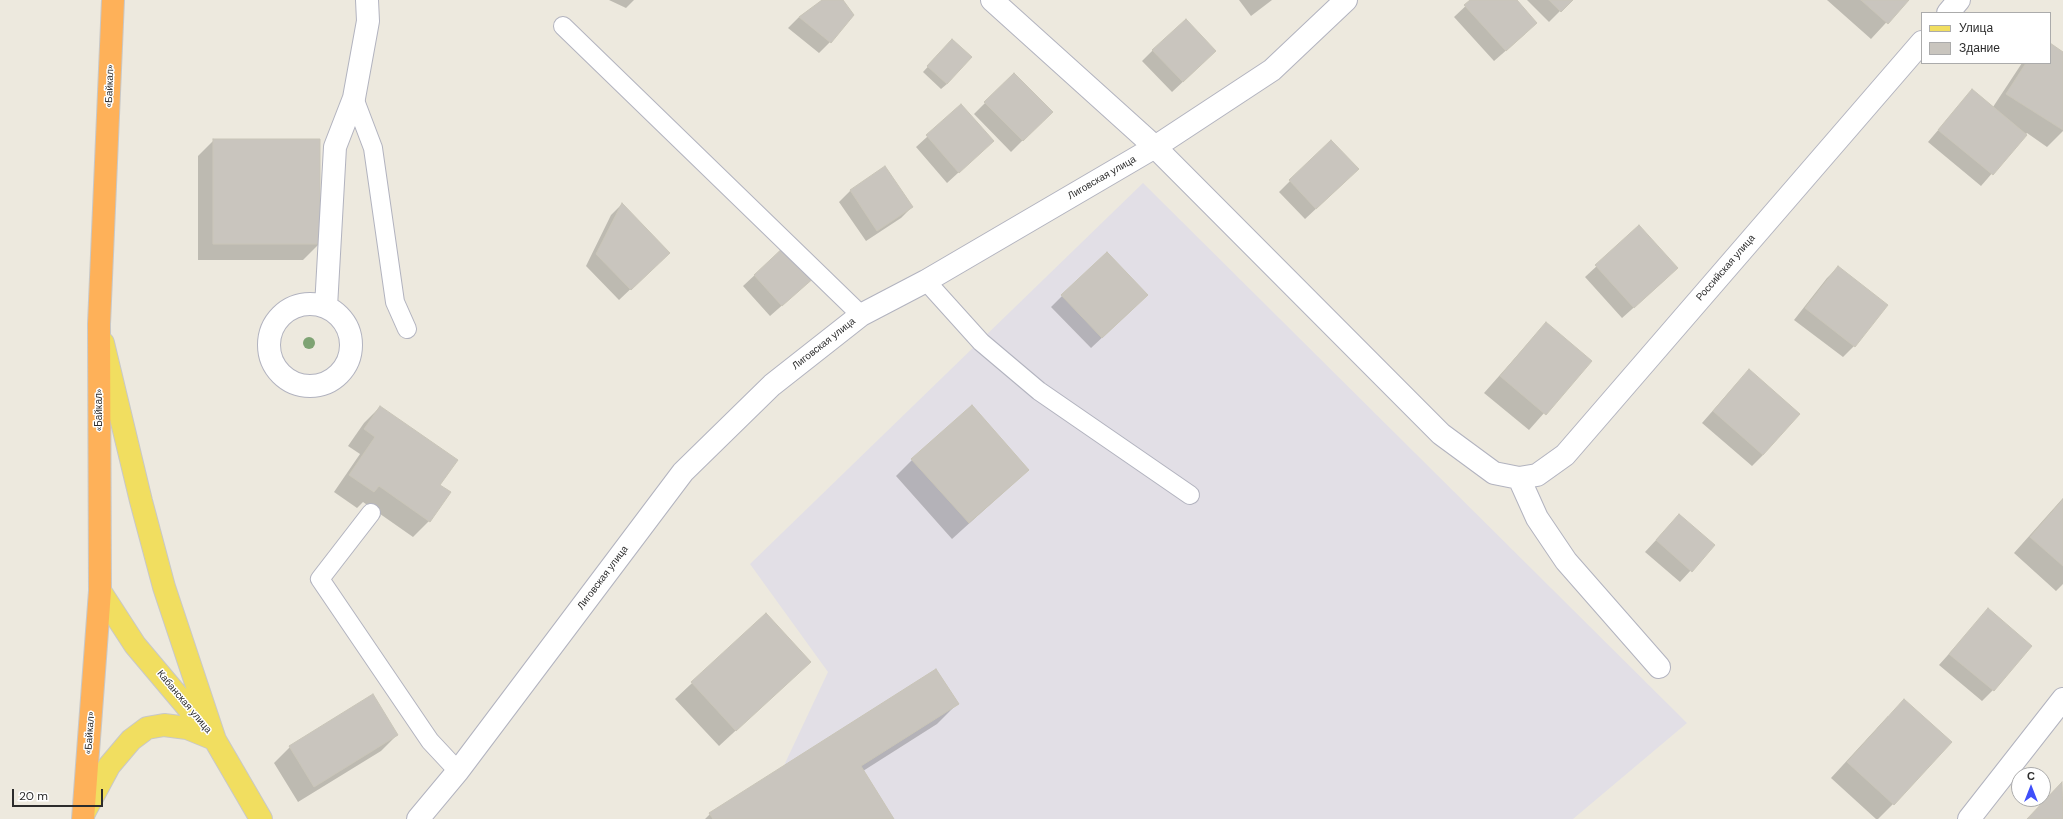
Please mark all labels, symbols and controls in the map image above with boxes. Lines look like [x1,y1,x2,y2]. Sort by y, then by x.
legend [1921,12,2051,64]
text: Улица [1959,20,1993,36]
text: Здание [1959,40,2000,56]
street label: «Байкал» [103,64,117,108]
street label: Лиговская улица [1066,154,1138,202]
street label: Российская улица [1694,232,1758,304]
street label: Лиговская улица [790,316,858,372]
street label: «Байкал» [93,389,105,431]
street label: Лиговская улица [575,544,631,612]
street label: Кабанская улица [154,668,214,736]
street label: «Байкал» [83,711,97,755]
north arrow [2011,767,2051,807]
text: С [2027,769,2035,783]
scale bar [14,781,105,807]
text: 20 m [19,788,48,804]

